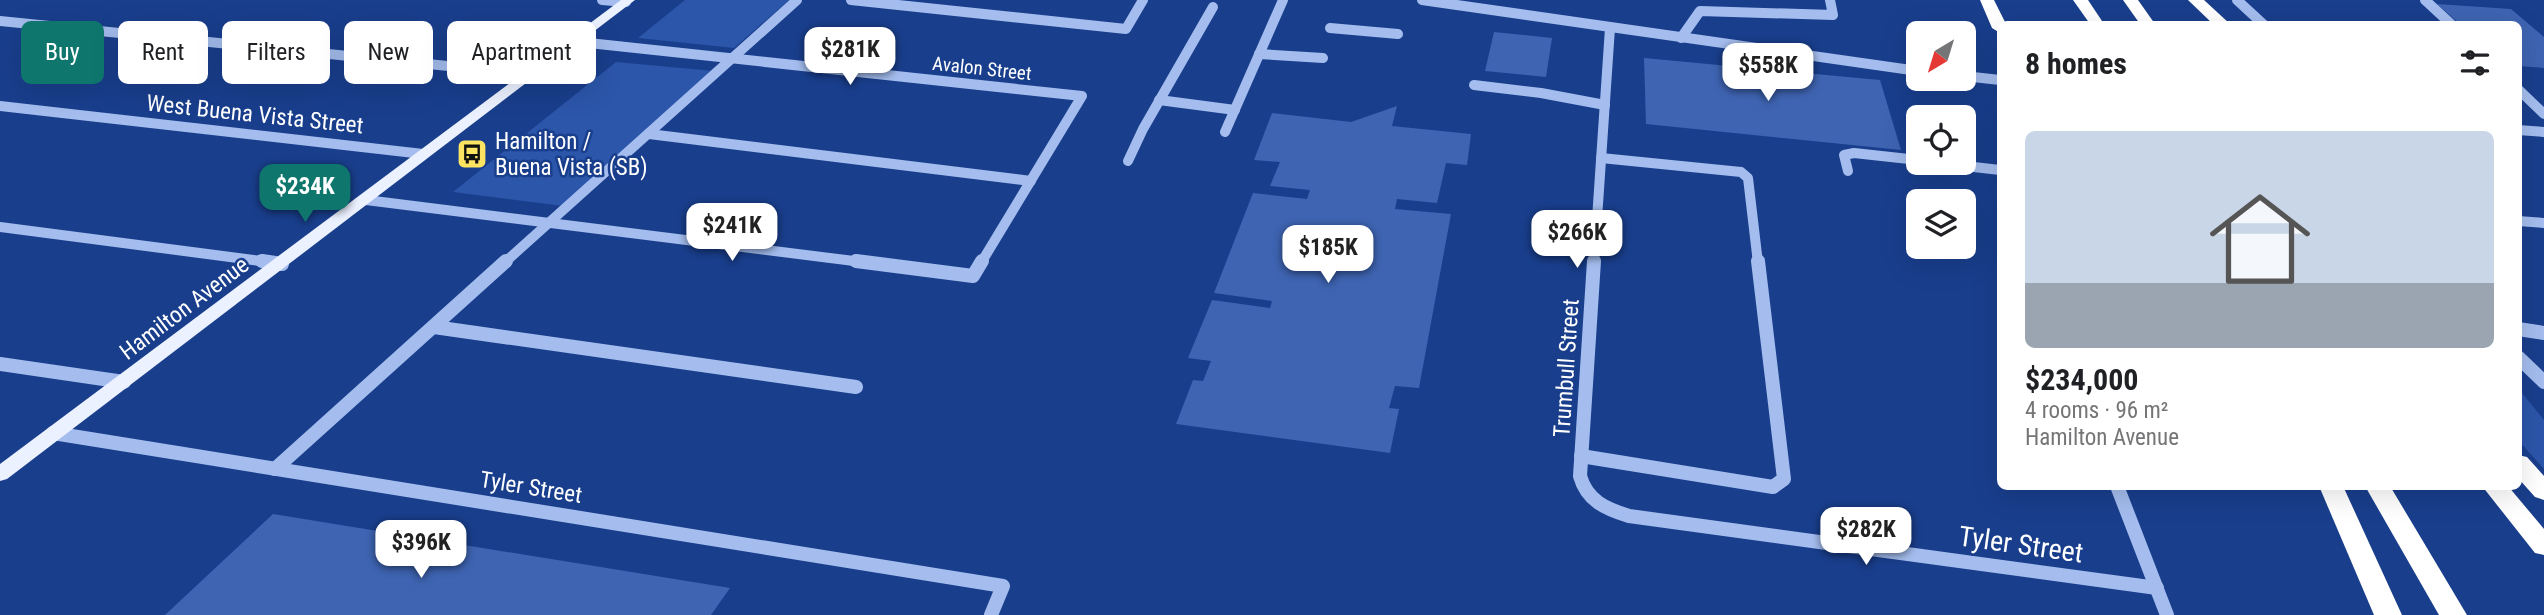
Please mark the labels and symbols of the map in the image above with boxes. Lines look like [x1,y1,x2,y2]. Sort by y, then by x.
north arrow [1906,21,1976,91]
pin: $281K [801,28,899,87]
pin: $558K [1719,43,1817,103]
street label: Avalon Street [931,52,1033,85]
street label: West Buena Vista Street [145,90,365,139]
place label: Hamilton / Buena Vista (SB) [495,128,648,181]
bus stop icon: Hamilton / Buena Vista (SB) [455,137,489,171]
pin: $234K [256,164,354,224]
pin: $241K [683,204,781,263]
pin: $266K [1528,210,1626,270]
pin: $185K [1279,226,1377,285]
street label: Hamilton Avenue [115,251,254,365]
street label: Trumbull Street [1548,298,1585,438]
street label: Tyler Street [478,466,584,509]
pin: $282K [1817,508,1915,567]
street label: Tyler Street [1957,519,2085,570]
pin: $396K [372,520,470,580]

